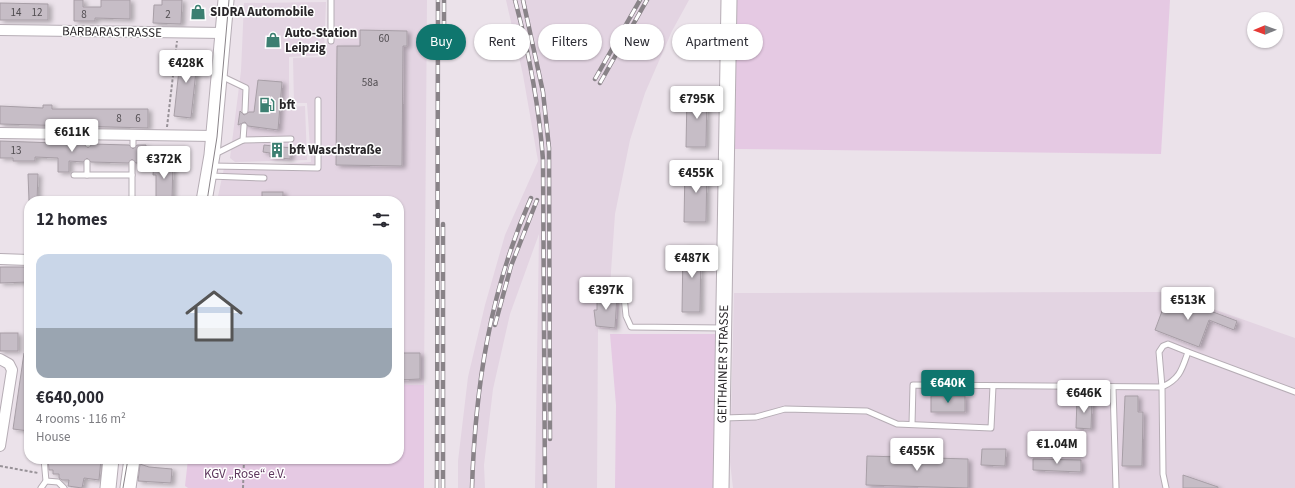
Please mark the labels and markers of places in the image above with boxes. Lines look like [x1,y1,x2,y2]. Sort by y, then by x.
shop icon: SIDRA Automobile [189,3,207,21]
place label: SIDRA Automobile [210,3,314,21]
place label: Auto-Station Leipzig [284,24,357,57]
shop icon: Auto-Station Leipzig [264,31,282,49]
pin: €428K [158,50,214,84]
pin: €795K [669,86,725,120]
fuel station icon: bft [258,96,276,114]
place label: bft [279,96,295,114]
pin: €611K [44,119,100,153]
building icon: bft Waschstraße [268,141,286,159]
place label: bft Waschstraße [289,141,382,159]
pin: €372K [136,146,192,180]
pin: €455K [668,160,724,194]
pin: €487K [664,245,720,279]
pin: €397K [578,277,634,311]
pin: €513K [1160,287,1216,321]
pin: €640K [920,370,976,404]
pin: €646K [1056,380,1112,414]
pin: €1.04M [1024,431,1090,465]
pin: €455K [889,438,945,472]

